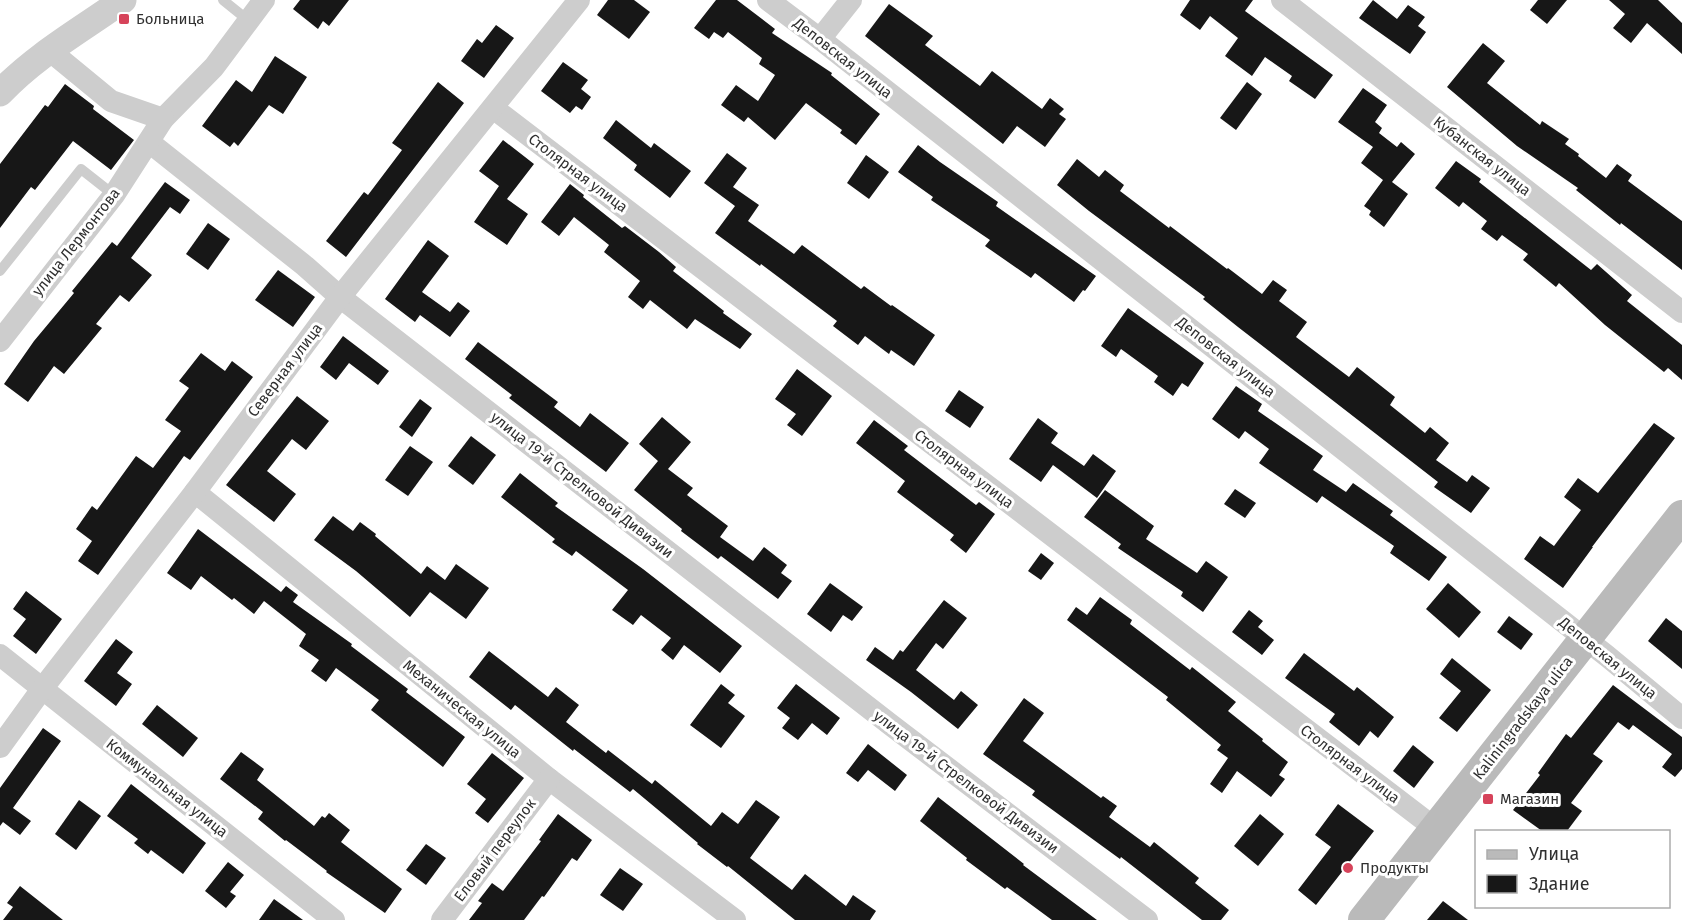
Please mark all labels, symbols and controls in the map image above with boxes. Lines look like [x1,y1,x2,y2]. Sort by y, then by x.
place label: Больница [136,10,205,28]
marker: Больница [117,12,131,26]
street label: Деповская улица [789,13,896,102]
street label: Кубанская улица [1430,112,1534,200]
street label: Столярная улица [525,130,631,216]
street label: улица Лермонтова [28,184,124,300]
street label: Деповская улица [1172,312,1279,401]
street label: Северная улица [244,320,326,420]
street label: улица 19-й Стрелковой Дивизии [487,408,677,562]
street label: Столярная улица [911,426,1017,512]
street label: Деповская улица [1555,613,1660,703]
street label: Kaliningradskaya ulica [1469,653,1577,783]
street label: Механическая улица [400,656,524,762]
street label: улица 19-й Стрелковой Дивизии [870,707,1062,857]
street label: Столярная улица [1297,721,1403,807]
street label: Коммунальная улица [103,735,231,841]
place label: Магазин [1500,790,1559,808]
marker: Магазин [1481,792,1495,806]
street label: Еловый переулок [450,795,540,905]
legend [1475,830,1670,908]
text: Улица [1529,843,1579,865]
place label: Продукты [1360,859,1429,877]
marker: Продукты [1341,861,1355,875]
text: Здание [1529,873,1590,895]

